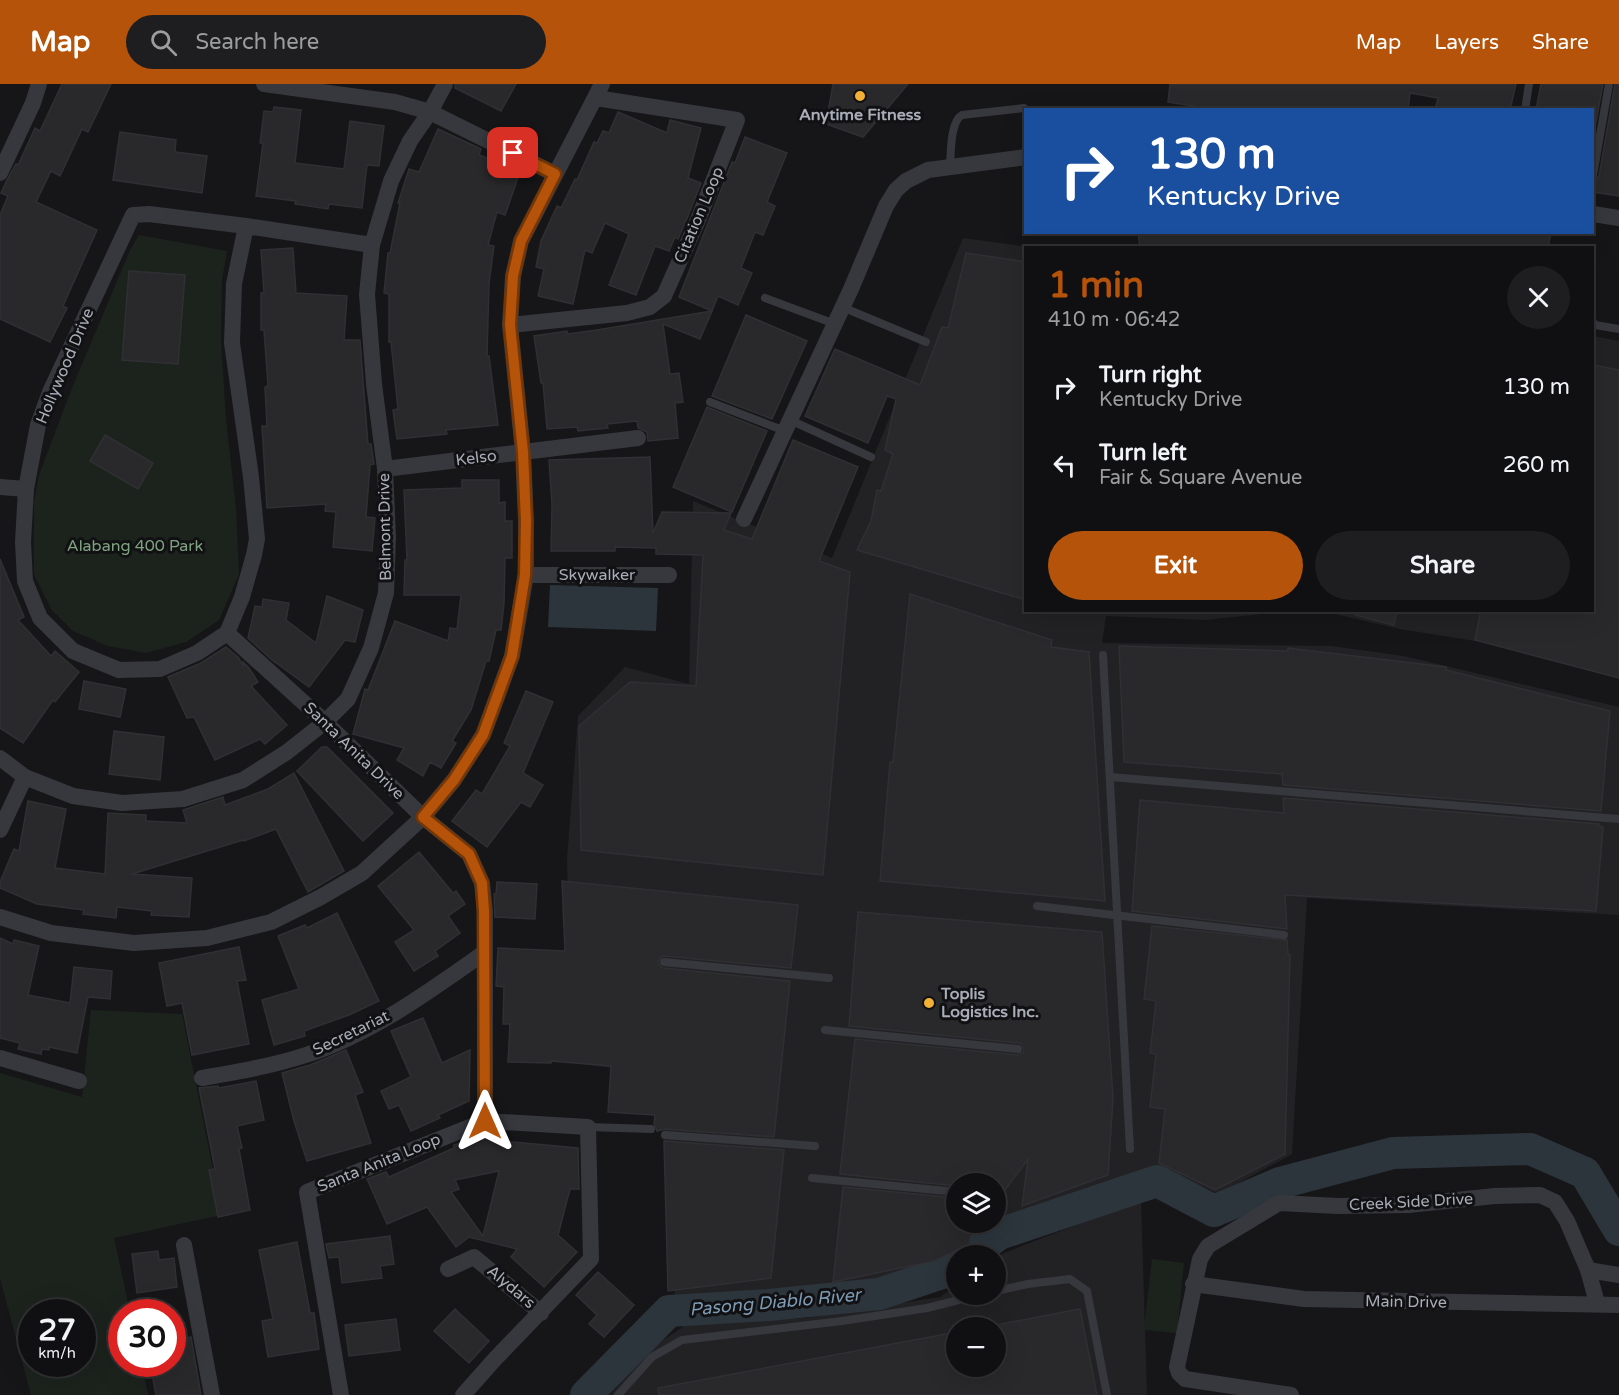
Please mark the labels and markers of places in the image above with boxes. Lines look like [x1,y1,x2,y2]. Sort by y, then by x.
marker: Anytime Fitness [853,89,867,103]
place label: Anytime Fitness [799,105,921,125]
pin [487,127,538,178]
place label: Toplis Logistics Inc. [940,984,1039,1022]
marker: Toplis Logistics Inc. [922,996,936,1010]

